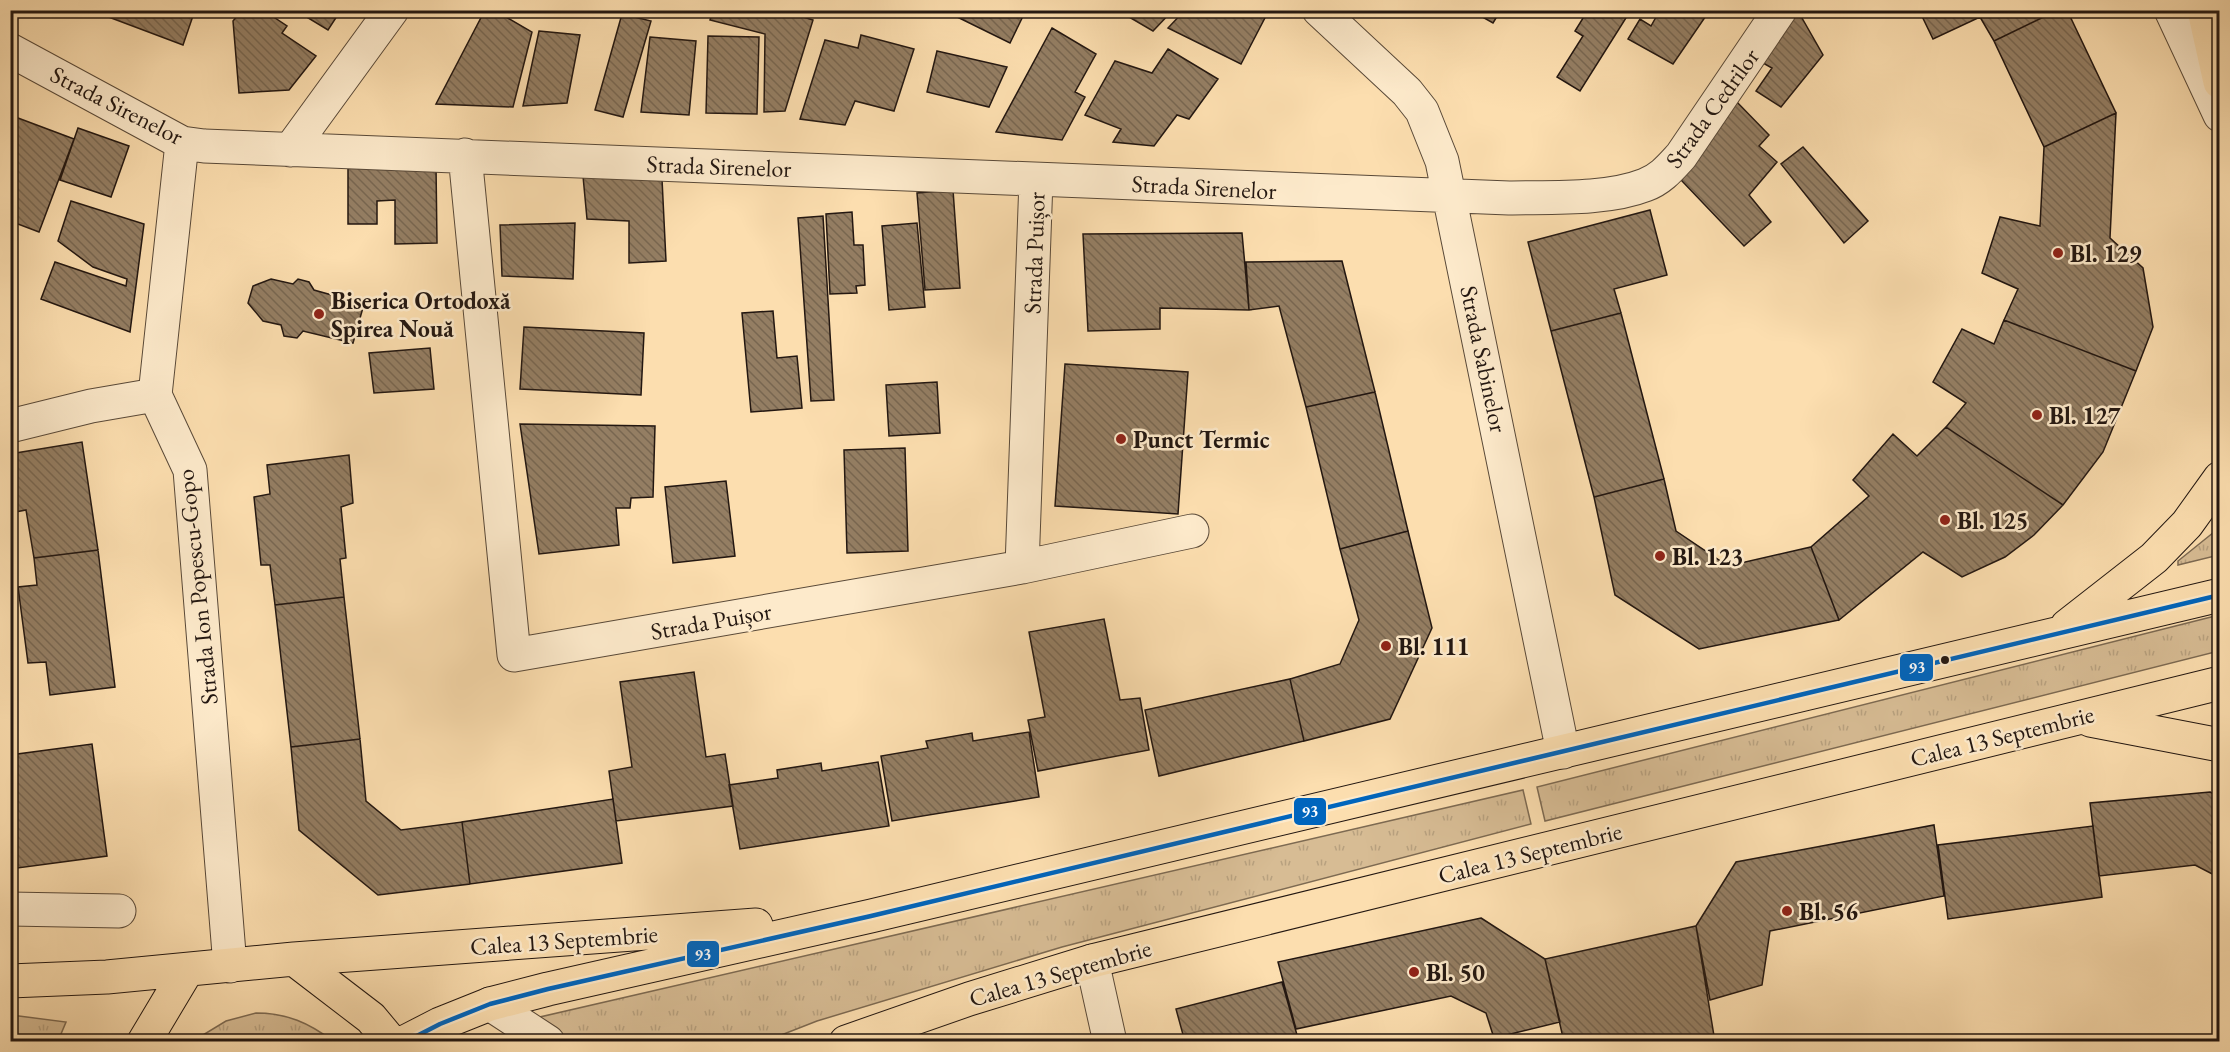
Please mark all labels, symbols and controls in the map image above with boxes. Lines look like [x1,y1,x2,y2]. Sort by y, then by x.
street label: Strada Cedrilor [1658,42,1766,174]
street label: Strada Sirenelor [45,58,189,152]
street label: Strada Sirenelor [646,148,792,184]
street label: Strada Sirenelor [1131,168,1277,206]
street label: Strada Puișor [1016,191,1052,315]
place label: Bl. 129 [2070,238,2142,269]
marker: Bl. 129 [2051,246,2065,260]
street label: Strada Sabinelor [1453,283,1515,435]
place label: Biserica Ortodoxă Spirea Nouă [331,285,511,344]
marker: Biserica Ortodoxă Spirea Nouă [312,307,326,321]
place label: Bl. 127 [2049,400,2121,431]
marker: Bl. 127 [2030,408,2044,422]
place label: Punct Termic [1133,424,1270,455]
marker: Punct Termic [1114,432,1128,446]
street label: Strada Ion Popescu-Gopo [169,468,225,706]
place label: Bl. 125 [1957,505,2029,536]
marker: Bl. 125 [1938,513,1952,527]
place label: Bl. 123 [1672,541,1744,572]
marker: Bl. 123 [1653,549,1667,563]
street label: Strada Puișor [648,595,774,647]
place label: Bl. 111 [1398,631,1470,662]
marker: Bl. 111 [1379,639,1393,653]
line badge: 93 [1899,653,1934,682]
unlabelled marker [1939,654,1951,666]
text: 93 [1909,657,1925,678]
street label: Calea 13 Septembrie [1907,698,2097,774]
line badge: 93 [1293,797,1327,826]
text: 93 [1302,801,1318,822]
street label: Calea 13 Septembrie [1435,815,1625,891]
place label: Bl. 56 [1799,896,1858,927]
marker: Bl. 56 [1780,904,1794,918]
street label: Calea 13 Septembrie [469,918,659,962]
street label: Calea 13 Septembrie [965,932,1155,1014]
line badge: 93 [686,940,720,968]
text: 93 [695,944,711,965]
place label: Bl. 50 [1426,957,1485,988]
marker: Bl. 50 [1407,965,1421,979]

